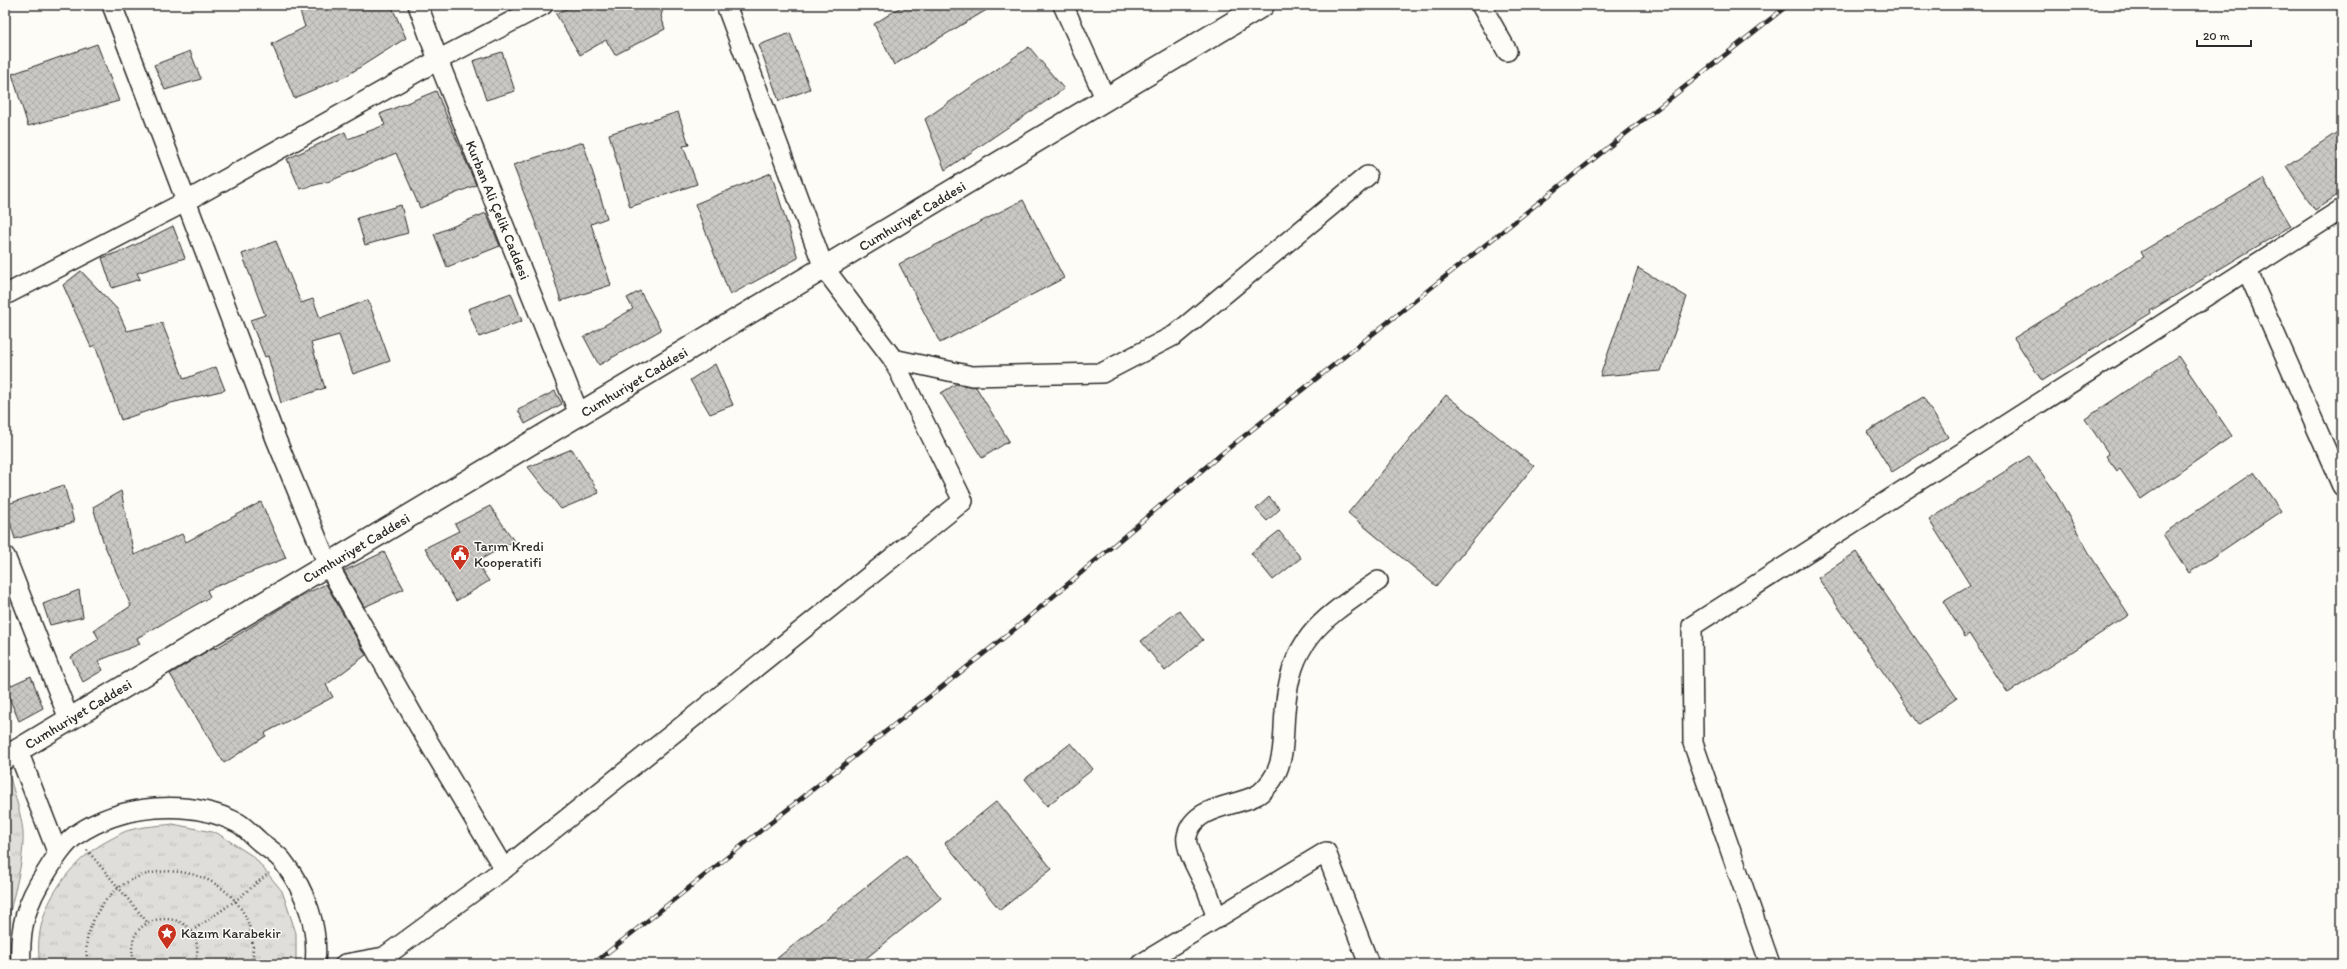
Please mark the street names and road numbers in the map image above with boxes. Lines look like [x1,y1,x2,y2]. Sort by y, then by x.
street label: Kurban Ali Çelik Caddesi [462,138,533,282]
street label: Cumhuriyet Caddesi [856,178,969,255]
street label: Cumhuriyet Caddesi [578,344,691,421]
street label: Cumhuriyet Caddesi [300,510,413,587]
street label: Cumhuriyet Caddesi [22,676,135,753]

